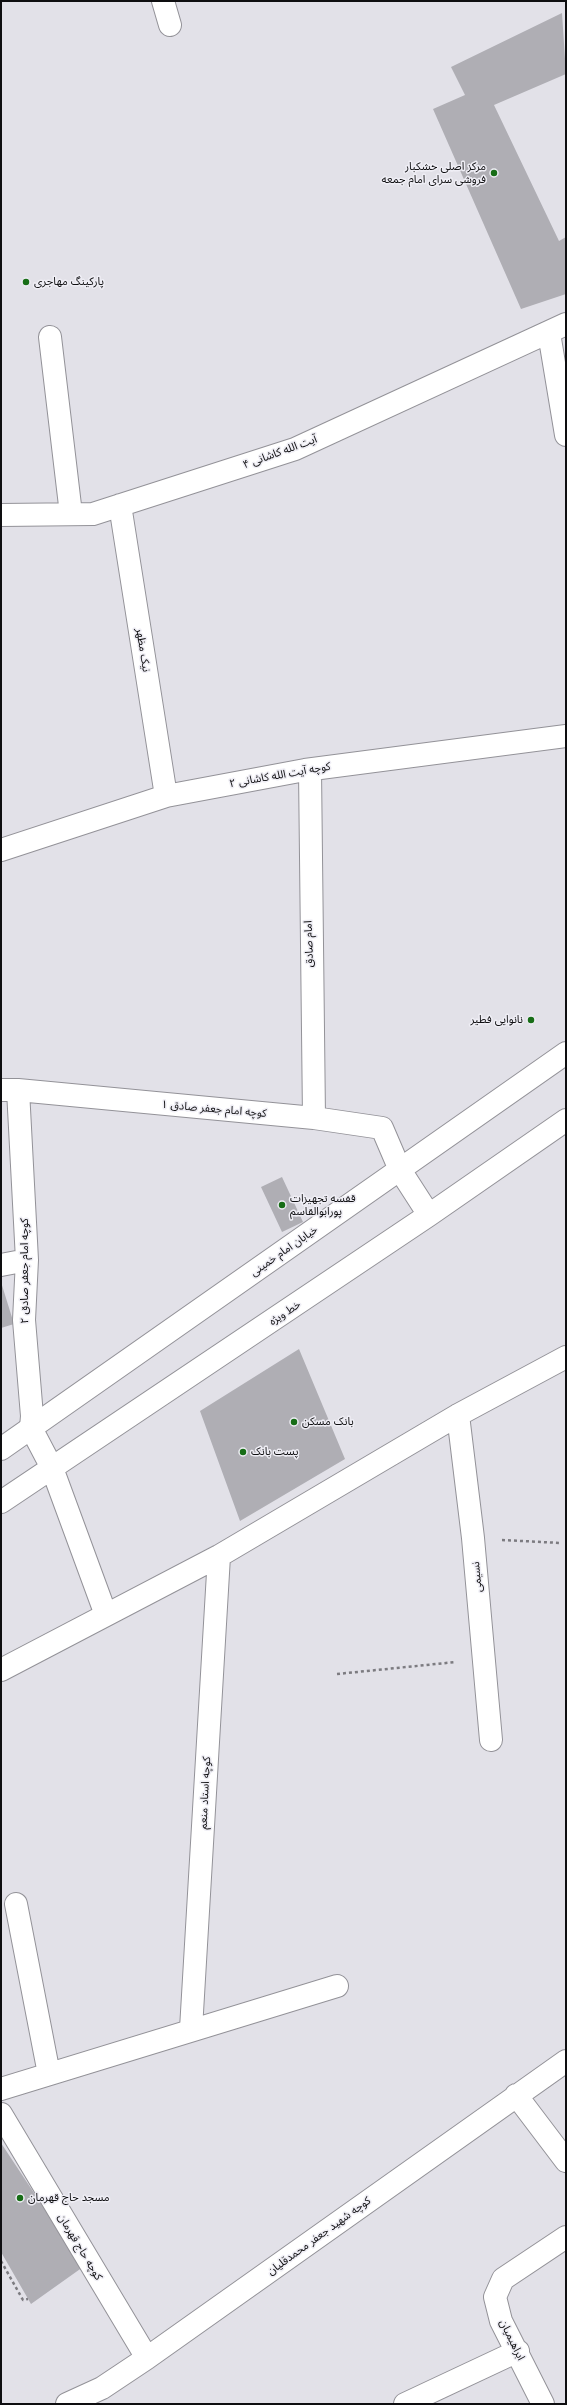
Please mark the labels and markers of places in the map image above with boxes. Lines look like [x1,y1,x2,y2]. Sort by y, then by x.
place label: مرکز اصلی خشکبار فروشی سرای امام جمعه [382,160,486,186]
marker: مرکز اصلی خشکبار فروشی سرای امام جمعه [489,168,499,178]
place label: پارکینگ مهاجری [34,275,104,289]
marker: پارکینگ مهاجری [21,277,31,287]
place label: نانوایی فطیر [470,1013,523,1027]
marker: نانوایی فطیر [526,1015,536,1025]
place label: قفسه تجهیزات پورابوالقاسم [290,1192,356,1218]
marker: قفسه تجهیزات پورابوالقاسم [277,1200,287,1210]
place label: بانک مسکن [302,1415,354,1429]
marker: بانک مسکن [289,1417,299,1427]
place label: پست بانک [251,1445,299,1459]
marker: پست بانک [238,1447,248,1457]
place label: مسجد حاج قهرمان [28,2191,110,2205]
marker: مسجد حاج قهرمان [15,2193,25,2203]

